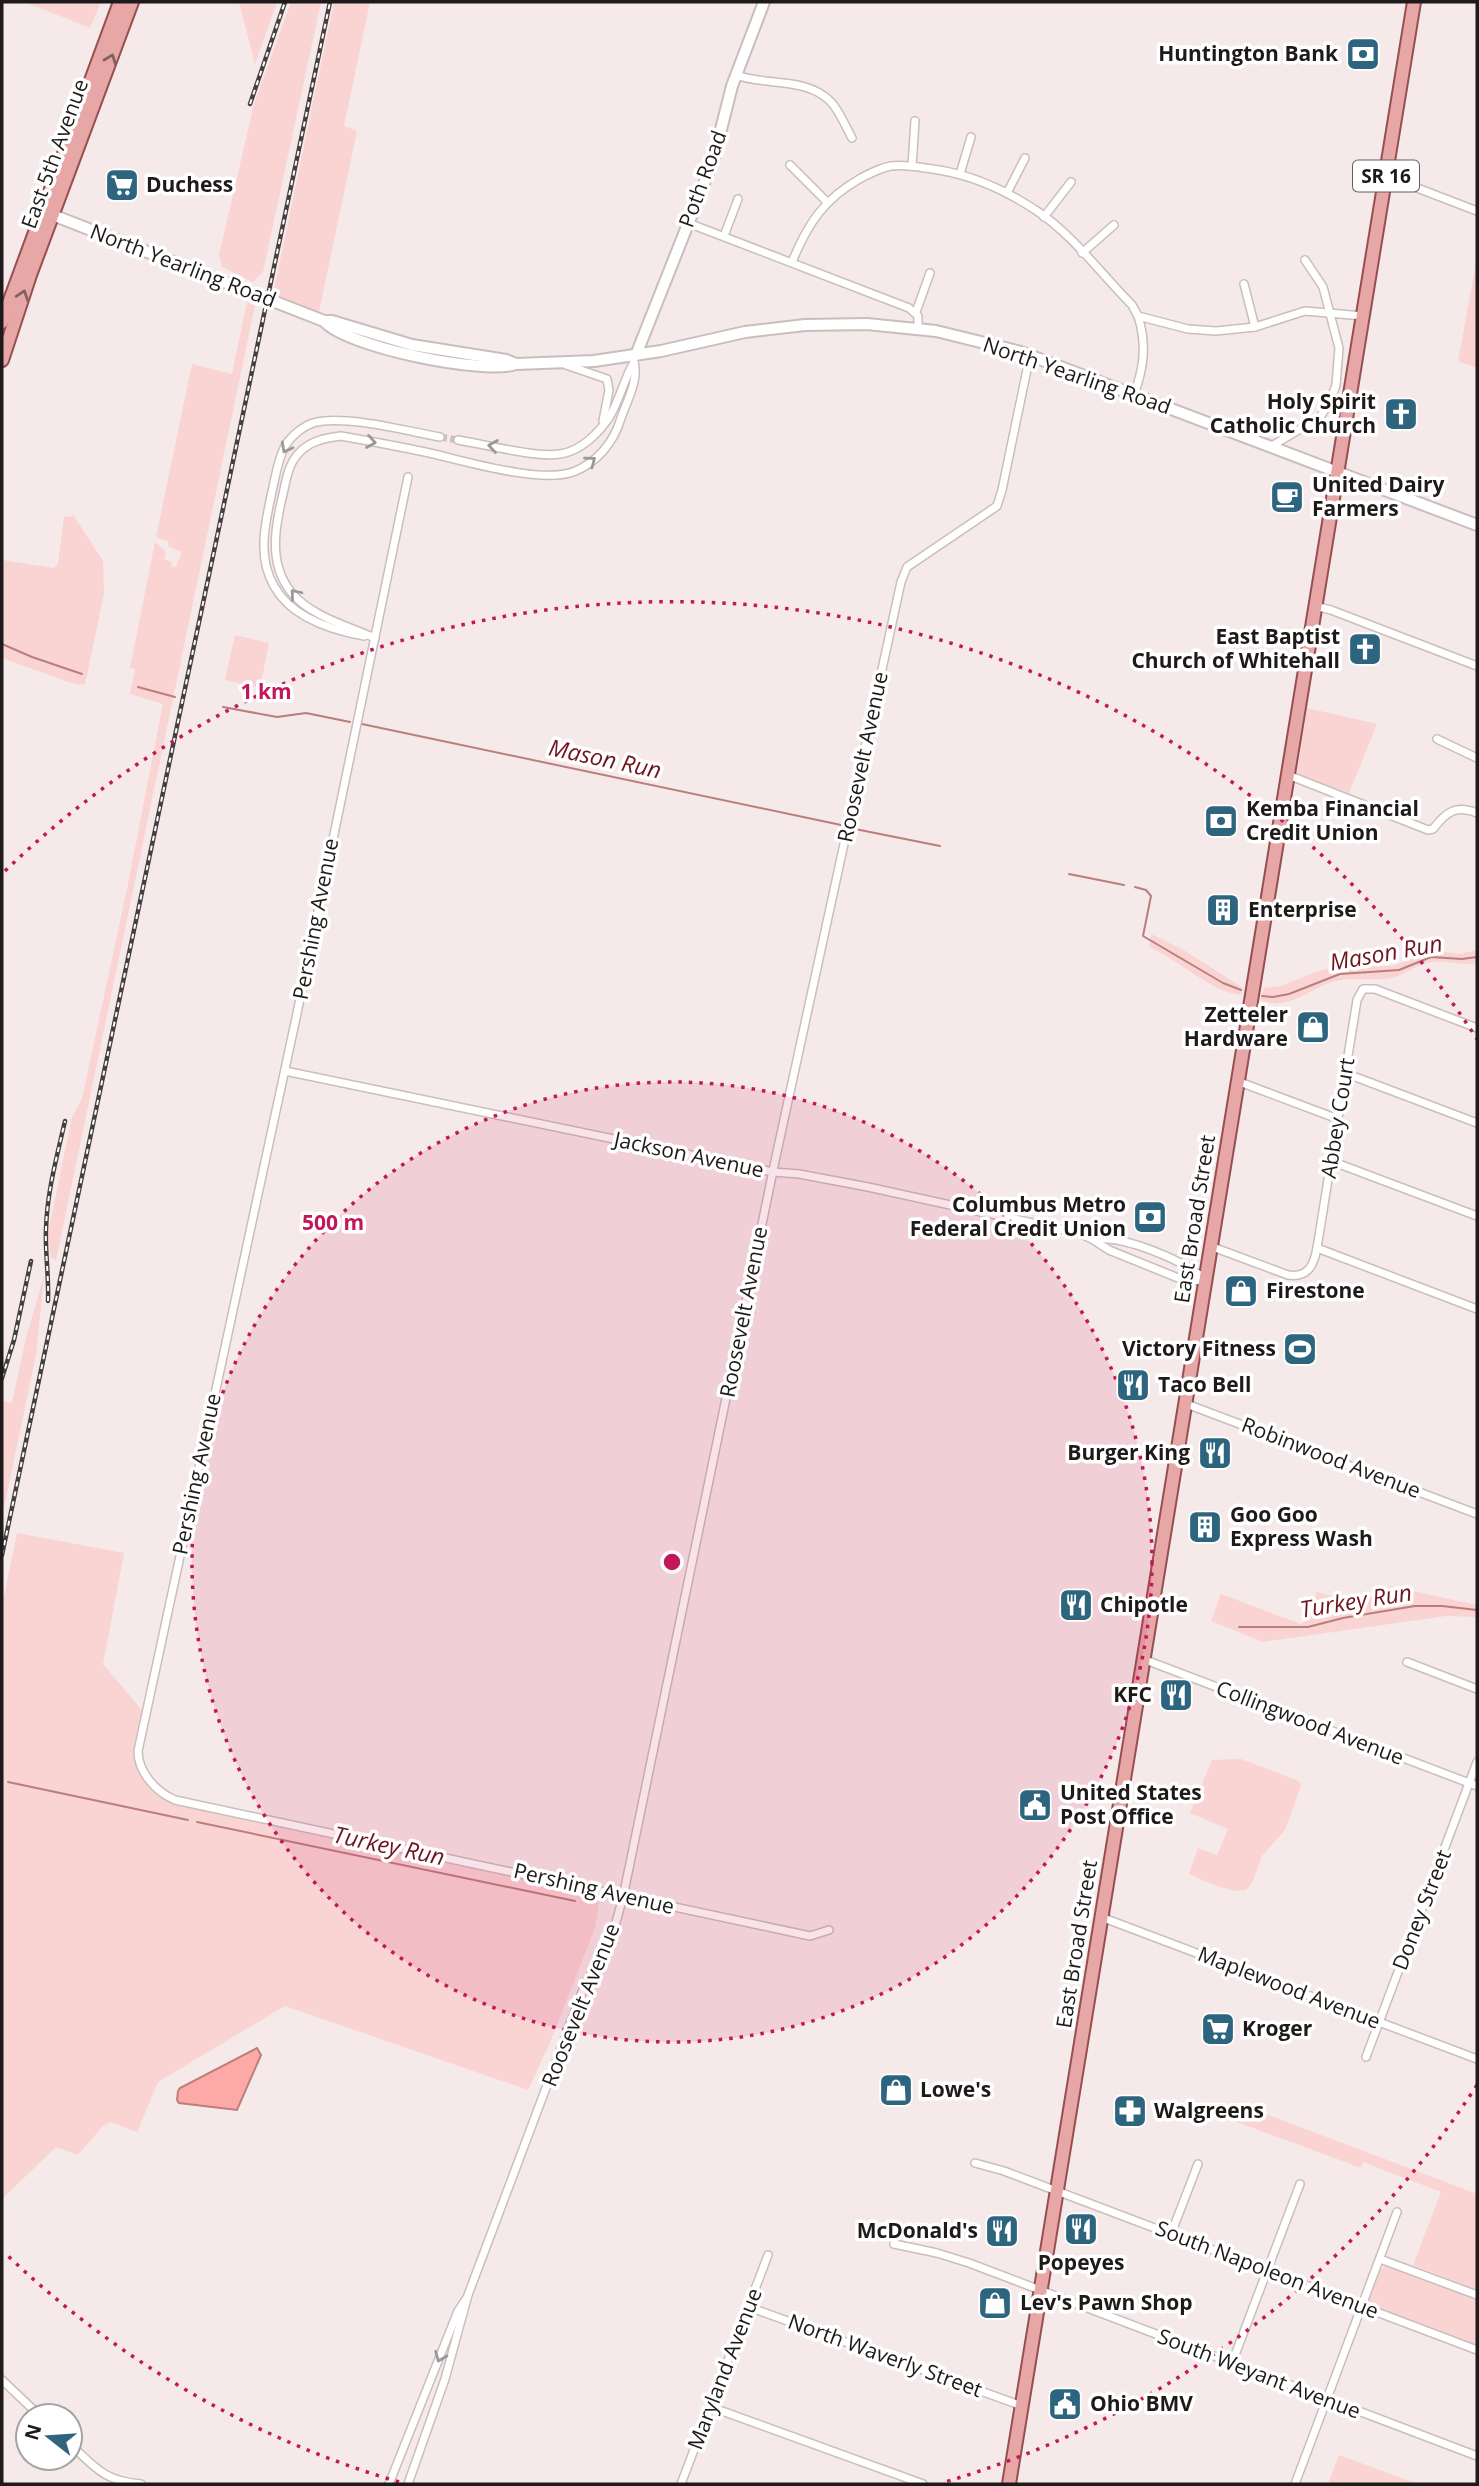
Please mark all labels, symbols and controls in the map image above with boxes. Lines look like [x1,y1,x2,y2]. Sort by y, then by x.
bank icon: Huntington Bank [1344,35,1382,73]
place label: Huntington Bank [1158,39,1339,67]
one-way arrow [103,53,117,65]
street label: East 5th Avenue [14,75,94,232]
street label: Poth Road [672,126,733,231]
road number: SR 16 [1353,160,1419,192]
supermarket icon: Duchess [103,166,141,204]
place label: Duchess [146,170,233,198]
street label: North Yearling Road [86,217,280,313]
one-way arrow [15,289,29,301]
street label: North Yearling Road [980,330,1175,420]
place label: Holy Spirit Catholic Church [1210,387,1376,439]
church icon: Holy Spirit Catholic Church [1382,395,1420,433]
one-way arrow [365,433,377,448]
one-way arrow [487,439,499,454]
one-way arrow [281,441,294,454]
one-way arrow [584,456,596,469]
place label: United Dairy Farmers [1312,470,1445,522]
cafe icon: United Dairy Farmers [1268,478,1306,516]
one-way arrow [290,589,303,601]
place label: East Baptist Church of Whitehall [1131,622,1340,674]
church icon: East Baptist Church of Whitehall [1346,630,1384,668]
street label: Roosevelt Avenue [830,669,894,845]
text: 1 km [240,677,292,705]
water label: Mason Run [546,731,664,786]
place label: Kemba Financial Credit Union [1246,794,1419,846]
bank icon: Kemba Financial Credit Union [1202,802,1240,840]
street label: Pershing Avenue [286,836,344,1002]
building icon: Enterprise [1204,891,1242,929]
place label: Enterprise [1248,895,1357,923]
water label: Mason Run [1327,926,1445,978]
place label: Zetteler Hardware [1184,1000,1288,1052]
shop icon: Zetteler Hardware [1294,1008,1332,1046]
street label: Abbey Court [1314,1056,1360,1180]
street label: Jackson Avenue [610,1124,767,1184]
street label: East Broad Street [1167,1133,1221,1305]
place label: Columbus Metro Federal Credit Union [910,1190,1126,1242]
bank icon: Columbus Metro Federal Credit Union [1131,1198,1169,1236]
text: 500 m [302,1208,364,1236]
street label: Roosevelt Avenue [713,1224,773,1400]
shop icon: Firestone [1222,1272,1260,1310]
place label: Firestone [1266,1276,1365,1304]
sports icon: Victory Fitness [1281,1330,1319,1368]
place label: Victory Fitness [1122,1334,1276,1362]
restaurant icon: Taco Bell [1114,1366,1152,1404]
place label: Taco Bell [1158,1370,1251,1398]
street label: Pershing Avenue [165,1391,227,1557]
street label: Robinwood Avenue [1238,1410,1425,1504]
restaurant icon: Burger King [1196,1434,1234,1472]
place label: Burger King [1067,1438,1190,1466]
place label: Goo Goo Express Wash [1230,1500,1373,1552]
building icon: Goo Goo Express Wash [1186,1508,1224,1546]
centre of rings [660,1550,684,1574]
water label: Turkey Run [1298,1575,1414,1625]
restaurant icon: Chipotle [1057,1586,1095,1624]
place label: Chipotle [1100,1590,1188,1618]
street label: Collingwood Avenue [1212,1673,1408,1771]
restaurant icon: KFC [1157,1676,1195,1714]
place label: KFC [1113,1680,1152,1708]
place label: United States Post Office [1060,1778,1202,1830]
public building icon: United States Post Office [1016,1786,1054,1824]
water label: Turkey Run [331,1818,448,1872]
street label: Doney Street [1385,1845,1457,1974]
street label: Pershing Avenue [511,1856,677,1920]
street label: East Broad Street [1049,1858,1103,2030]
street label: Roosevelt Avenue [535,1919,626,2090]
street label: Maplewood Avenue [1194,1939,1385,2035]
supermarket icon: Kroger [1199,2010,1237,2048]
place label: Kroger [1242,2014,1313,2042]
shop icon: Lowe's [877,2071,915,2109]
place label: Lowe's [920,2075,991,2103]
pharmacy icon: Walgreens [1111,2092,1149,2130]
place label: Walgreens [1154,2096,1264,2124]
restaurant icon: Popeyes [1062,2210,1100,2248]
restaurant icon: McDonald's [983,2212,1021,2250]
street label: South Napoleon Avenue [1152,2214,1383,2325]
place label: McDonald's [857,2216,978,2244]
place label: Popeyes [1038,2248,1124,2276]
street label: Maryland Avenue [680,2284,768,2453]
shop icon: Lev's Pawn Shop [976,2284,1014,2322]
place label: Lev's Pawn Shop [1020,2288,1192,2316]
street label: North Waverly Street [784,2307,986,2403]
street label: South Weyant Avenue [1154,2321,1365,2425]
one-way arrow [434,2351,448,2363]
public building icon: Ohio BMV [1046,2385,1084,2423]
place label: Ohio BMV [1090,2389,1193,2417]
north arrow [14,2402,84,2472]
text: N [18,2421,47,2443]

